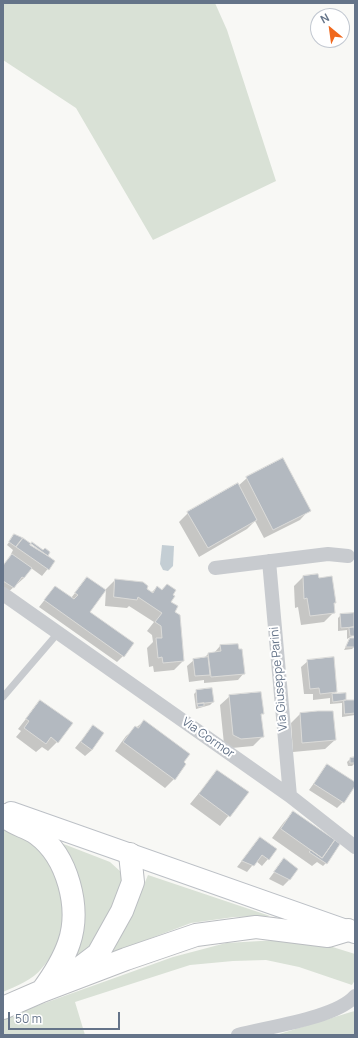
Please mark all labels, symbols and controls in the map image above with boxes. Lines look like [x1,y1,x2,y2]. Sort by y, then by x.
north arrow [310,8,350,48]
text: N [317,9,332,26]
street label: Via Giuseppe Parini [267,626,291,732]
street label: Via Cormor [179,715,237,761]
scale bar [10,1004,122,1030]
text: 50 m [15,1010,42,1027]

